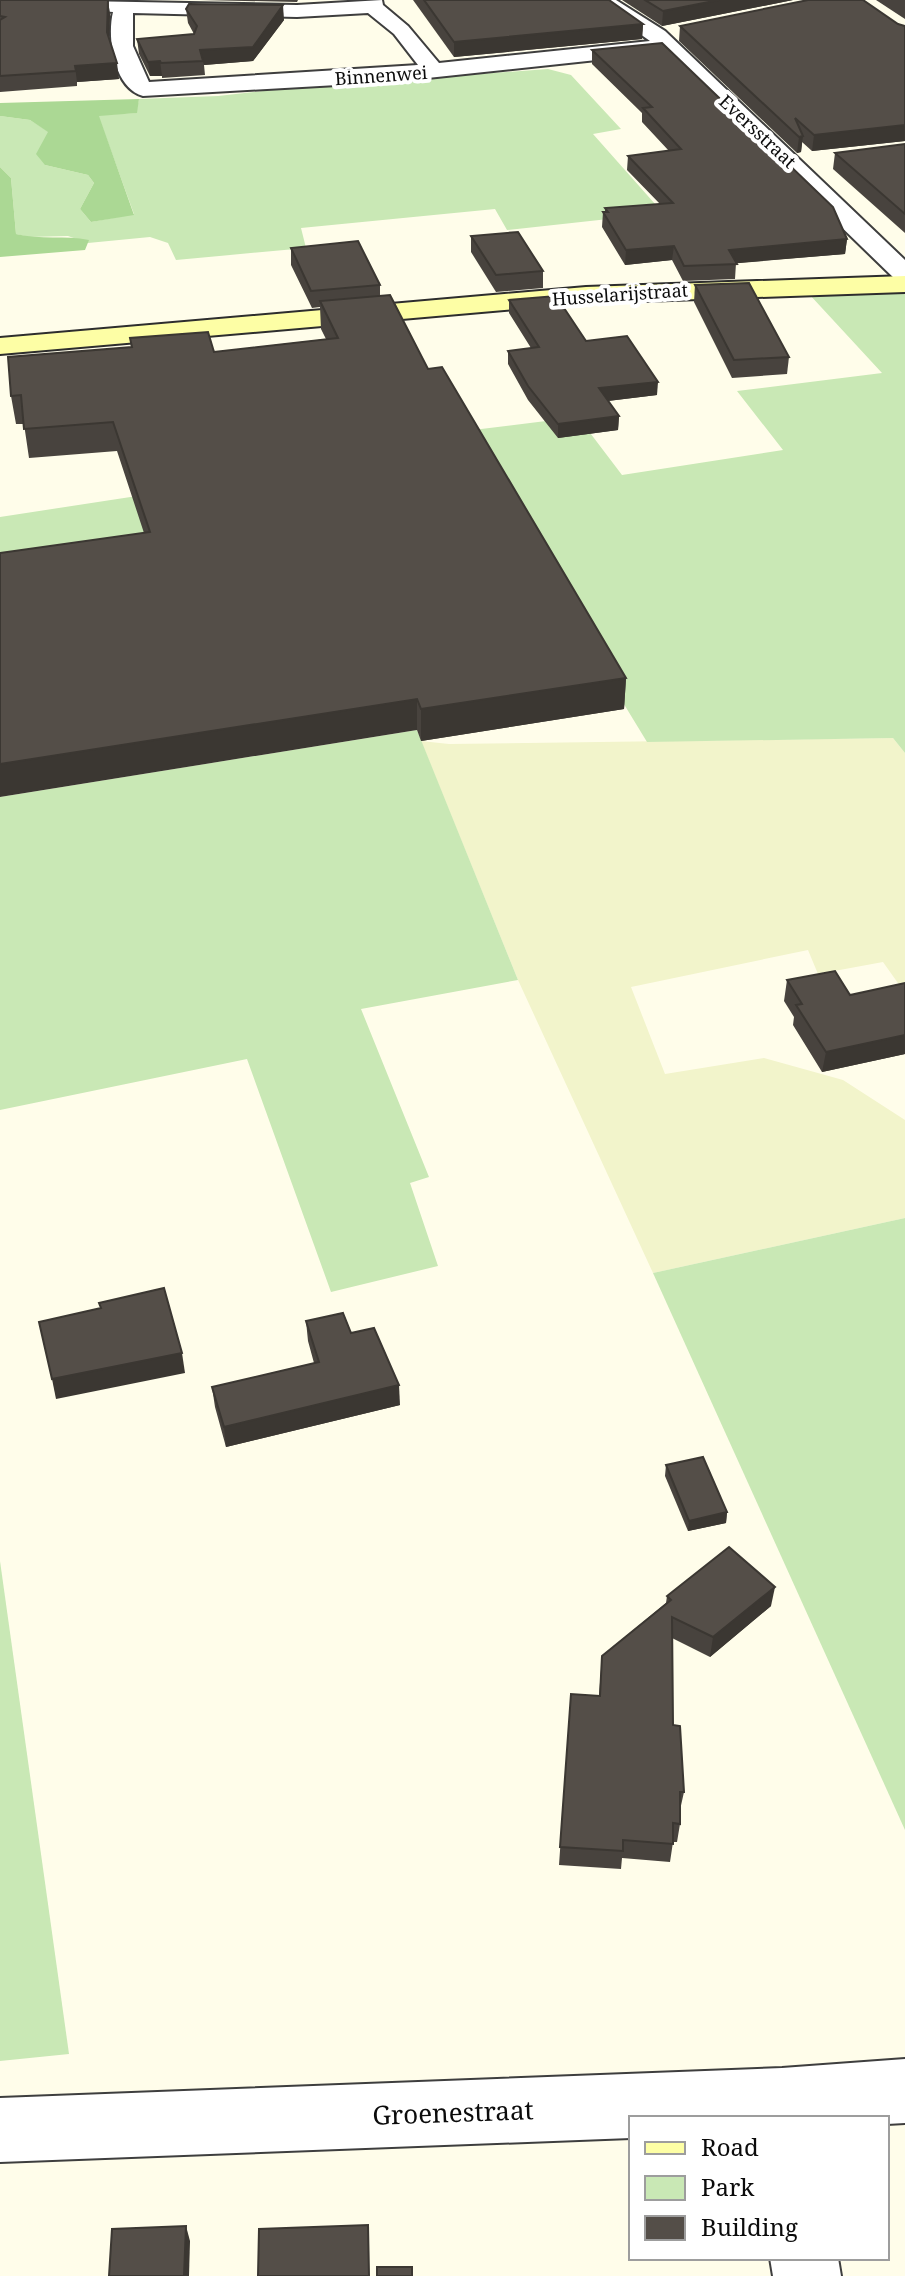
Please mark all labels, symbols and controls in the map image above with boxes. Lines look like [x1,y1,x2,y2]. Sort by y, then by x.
street label: Binnenwei [334,60,428,90]
street label: Eversstraat [714,89,802,173]
street label: Husselarijstraat [551,277,689,311]
street label: Groenestraat [372,2091,534,2133]
legend [629,2116,889,2260]
text: Road [701,2130,759,2163]
text: Park [701,2170,755,2203]
text: Building [701,2210,798,2243]

